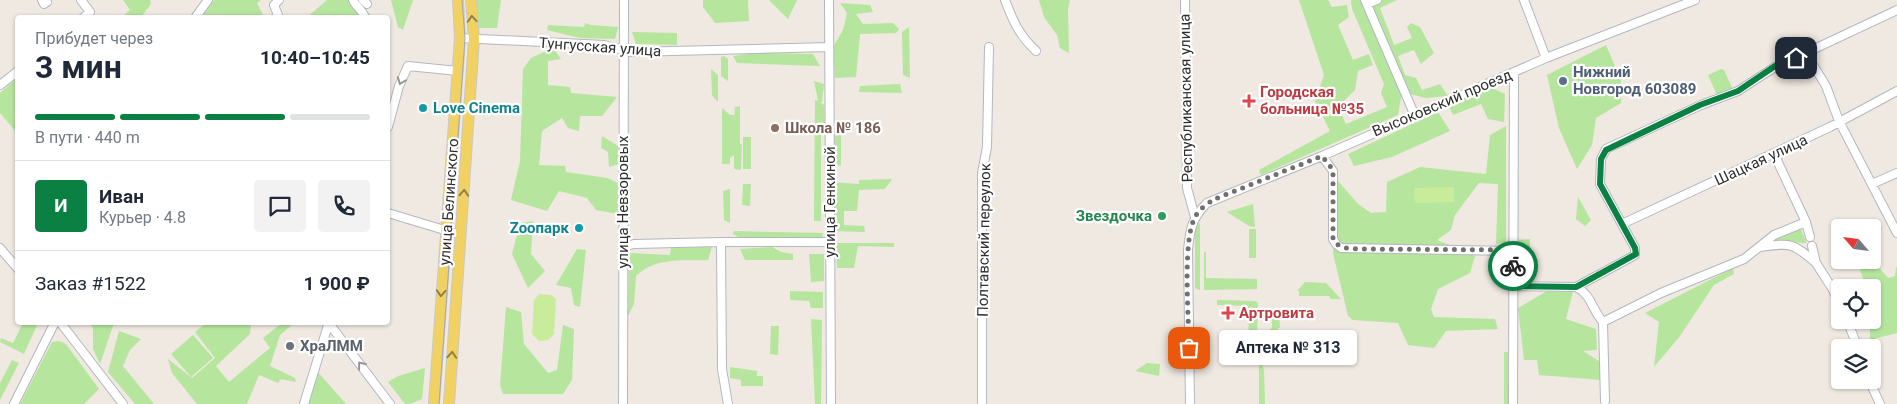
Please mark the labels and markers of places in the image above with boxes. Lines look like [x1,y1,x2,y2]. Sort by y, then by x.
pin [1775,37,1817,79]
place label: Нижний Новгород 603089 [1573,63,1696,98]
marker: Нижний Новгород 603089 [1557,75,1569,87]
place label: Городская больница №35 [1260,83,1364,118]
marker: Городская больница №35 [1242,94,1256,108]
place label: Love Cinema [433,99,520,117]
marker: Love Cinema [417,102,429,114]
place label: Школа № 186 [785,119,881,137]
marker: Школа № 186 [769,122,781,134]
place label: Звездочка [1076,207,1152,225]
marker: Звездочка [1156,210,1168,222]
place label: Zooпарк [510,219,570,237]
marker: Zooпарк [573,222,585,234]
place label: Артровита [1239,304,1314,322]
marker: Артровита [1221,306,1235,320]
pin [1168,327,1210,369]
callout: Аптека № 313 [1219,330,1356,366]
place label: ХраЛММ [300,337,363,355]
marker: ХраЛММ [284,340,296,352]

